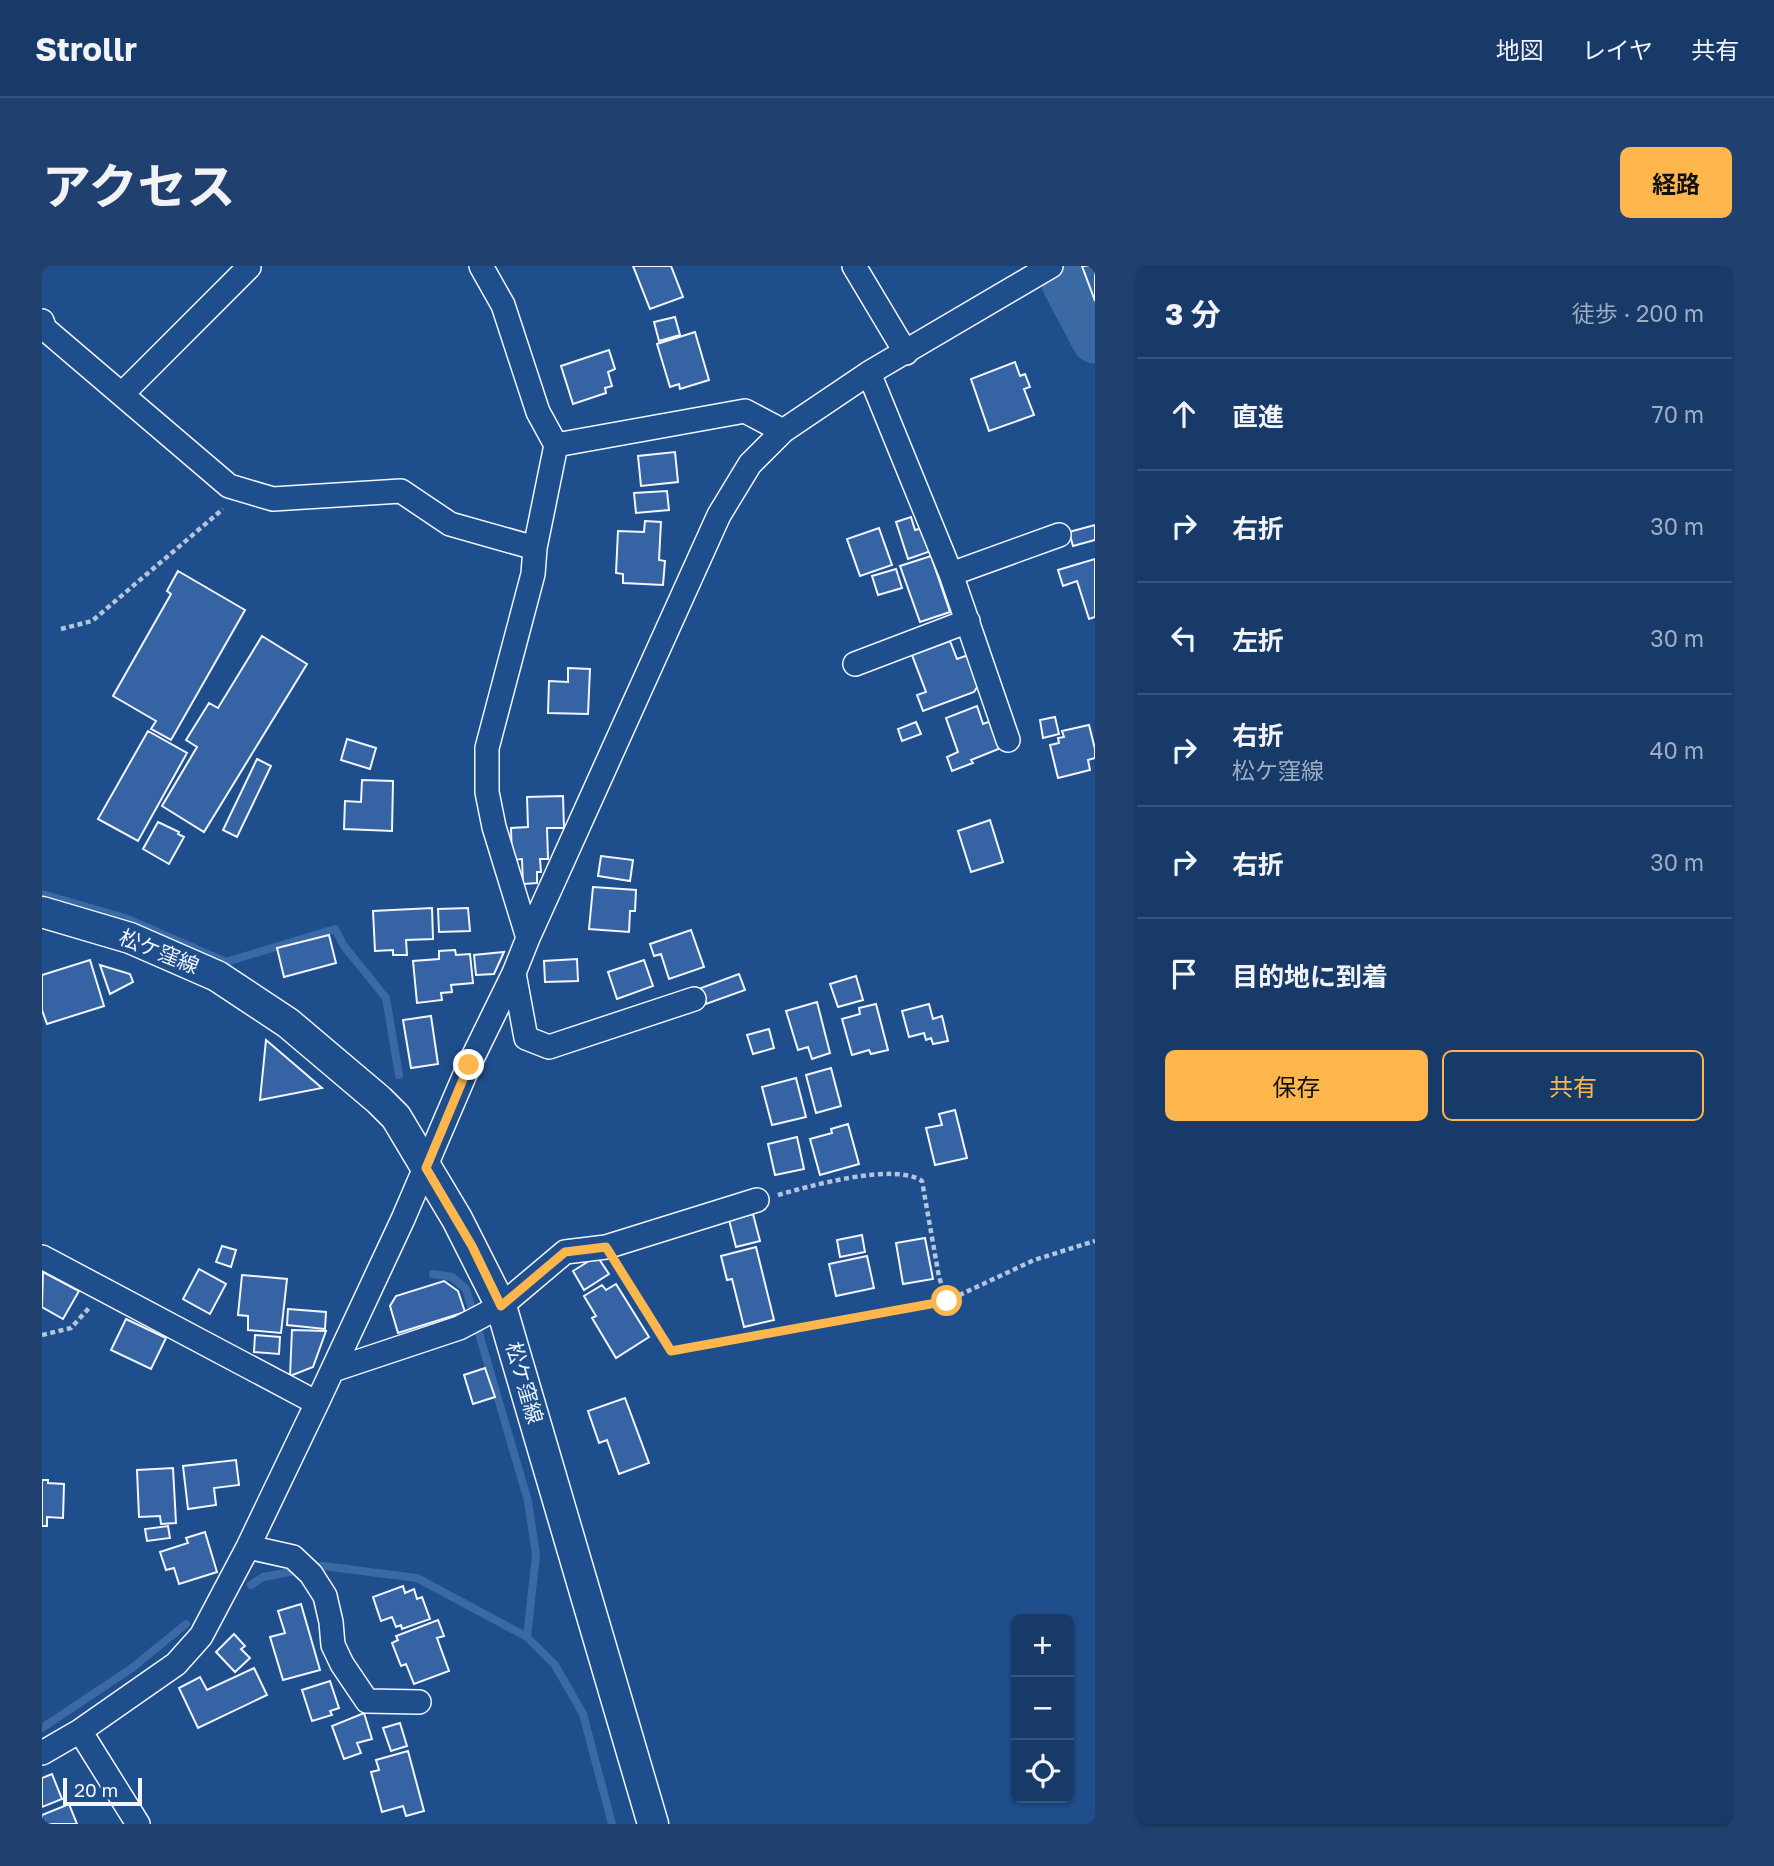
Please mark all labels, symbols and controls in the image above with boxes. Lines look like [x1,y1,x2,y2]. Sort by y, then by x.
text: Strollr [35,29,137,68]
text: 地図 [1496,35,1544,64]
text: レイヤ [1582,35,1653,64]
text: 共有 [1691,35,1739,64]
button: 経路 [1620,147,1732,218]
text: アクセス [42,156,236,215]
text: 3 分 [1165,296,1221,332]
text: 徒歩 · 200 m [1572,299,1704,327]
icon: ahead [1165,395,1203,433]
text: 70 m [1651,400,1704,428]
text: 直進 [1232,401,1284,432]
icon: right [1165,507,1203,545]
text: 30 m [1650,512,1704,540]
text: 右折 [1232,513,1284,544]
icon: left [1165,619,1203,657]
text: 30 m [1650,624,1704,652]
text: 左折 [1232,625,1284,656]
text: 右折 [1232,720,1284,751]
icon: right [1165,731,1203,769]
text: 40 m [1650,736,1704,764]
text: 松ケ窪線 [1232,756,1324,784]
icon: right [1165,843,1203,881]
text: 30 m [1650,848,1704,876]
text: 右折 [1232,849,1284,880]
street label: 松ケ窪線 [116,923,203,979]
icon: arrive [1165,955,1203,993]
text: 目的地に到着 [1232,961,1388,992]
route end [453,1049,484,1080]
button: 保存 [1165,1050,1428,1121]
button: 共有 [1442,1050,1704,1121]
route start [931,1285,962,1316]
street label: 松ケ窪線 [501,1339,549,1427]
map controls [1011,1614,1074,1803]
button: + [1011,1614,1074,1677]
button: − [1011,1677,1074,1740]
button: locate [1011,1740,1074,1803]
scale bar [63,1775,142,1807]
text: 20 m [74,1778,118,1801]

